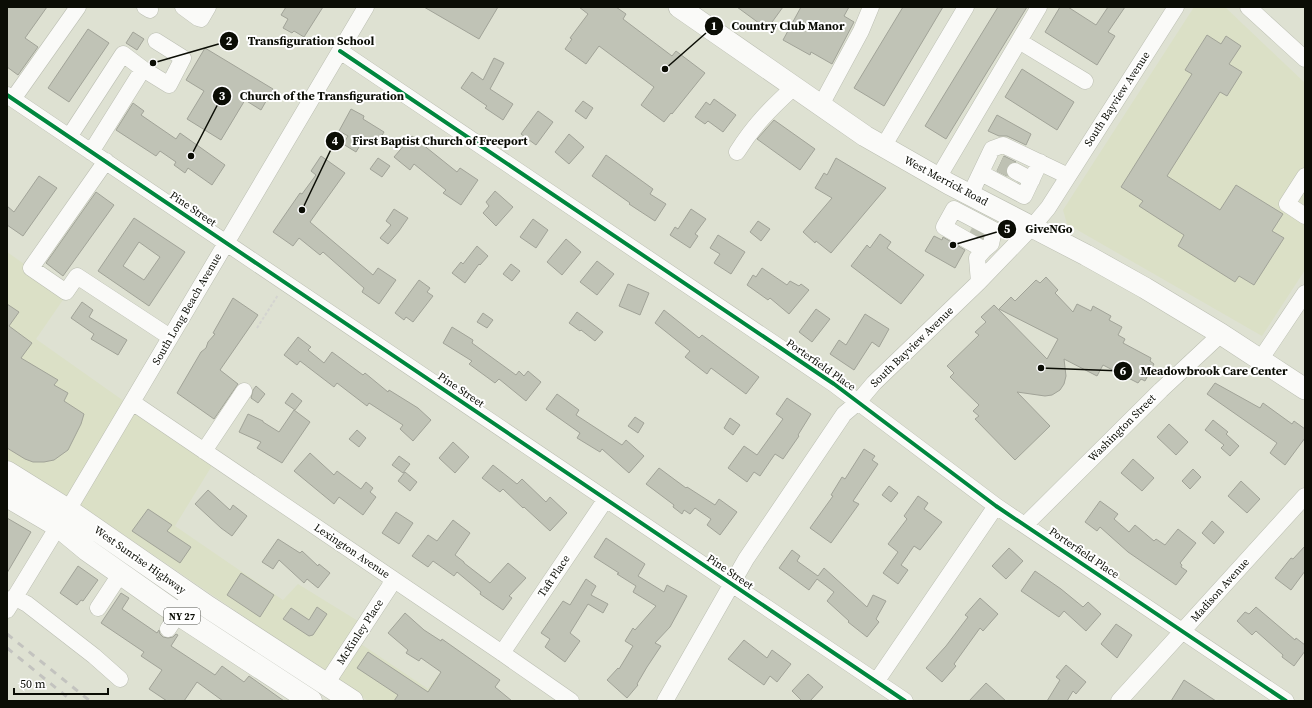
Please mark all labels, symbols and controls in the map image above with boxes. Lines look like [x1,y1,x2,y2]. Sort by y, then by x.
callout: Country Club Manor [704,14,853,38]
text: 1 [711,18,717,34]
text: Country Club Manor [732,18,845,34]
callout: Transfiguration School [219,29,382,53]
text: 2 [226,33,233,49]
text: Transfiguration School [248,33,374,49]
street label: South Bayview Avenue [1081,48,1154,149]
callout: Church of the Transfiguration [212,84,412,108]
text: 3 [219,88,226,104]
text: Church of the Transfiguration [240,88,405,104]
callout: First Baptist Church of Freeport [325,129,536,153]
text: 4 [332,133,339,149]
text: First Baptist Church of Freeport [352,133,528,149]
street label: West Merrick Road [901,153,991,210]
street label: Pine Street [167,188,220,230]
callout: GiveNGo [997,217,1080,241]
text: 5 [1004,221,1011,237]
text: GiveNGo [1025,221,1073,237]
street label: South Long Beach Avenue [149,250,225,368]
street label: South Bayview Avenue [867,303,957,391]
street label: Porterfield Place [783,335,859,395]
callout: Meadowbrook Care Center [1113,359,1296,383]
text: 6 [1120,363,1127,379]
text: Meadowbrook Care Center [1140,363,1288,379]
street label: Pine Street [435,369,488,411]
street label: Washington Street [1085,391,1159,465]
street label: Lexington Avenue [311,520,393,582]
street label: West Sunrise Highway [91,523,189,598]
street label: Porterfield Place [1046,524,1122,582]
street label: Pine Street [704,551,757,593]
street label: Taft Place [534,552,574,600]
street label: Madison Avenue [1187,555,1253,625]
street label: McKinley Place [333,596,387,668]
road number: NY 27 [164,608,200,624]
scale bar [14,670,108,696]
text: 50 m [20,676,46,692]

